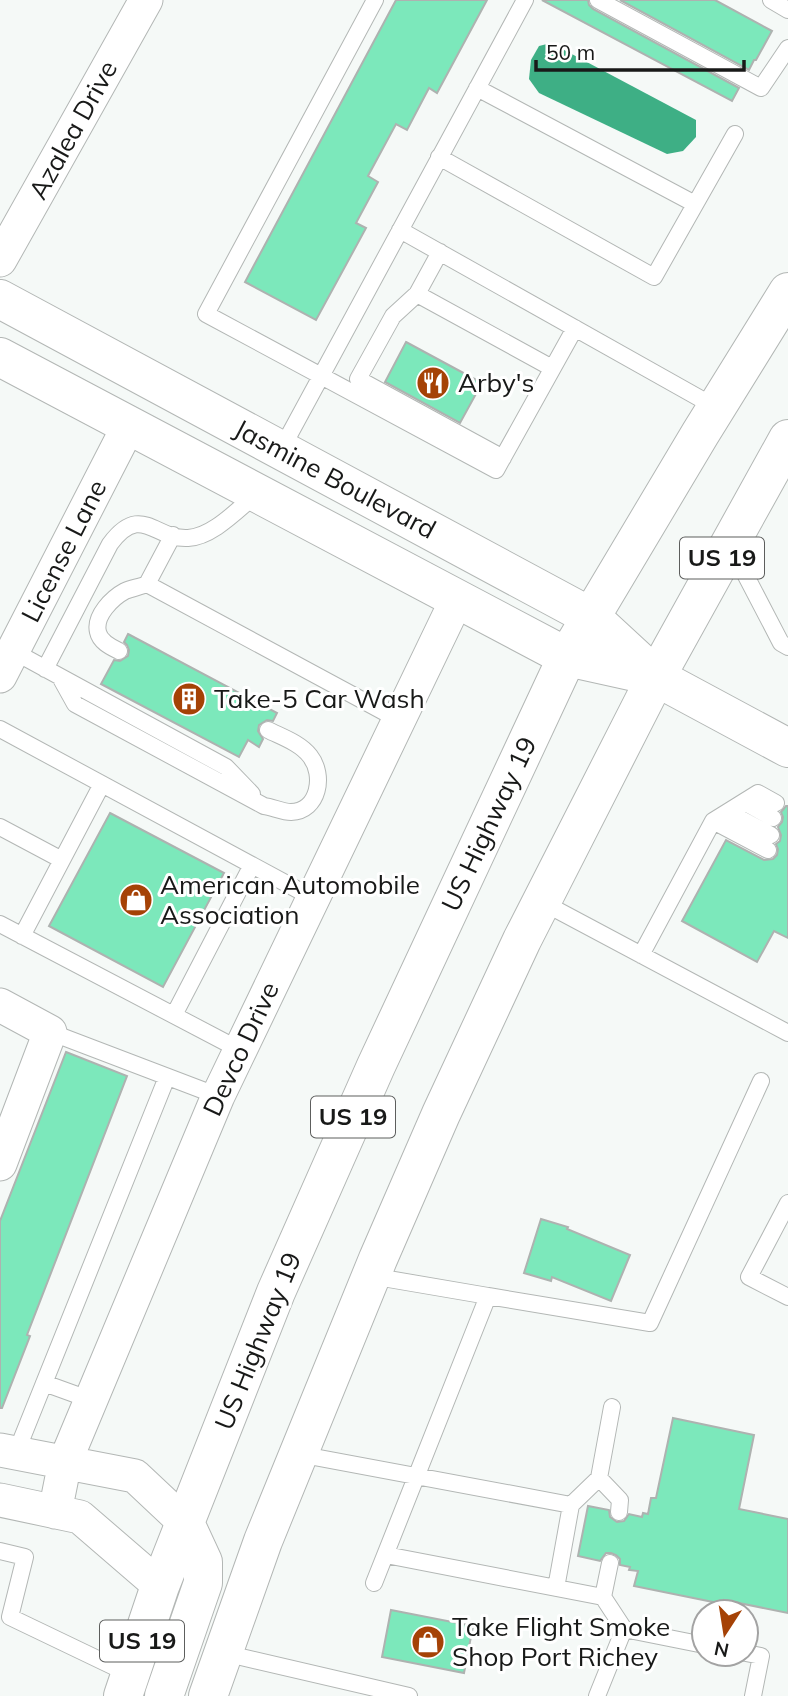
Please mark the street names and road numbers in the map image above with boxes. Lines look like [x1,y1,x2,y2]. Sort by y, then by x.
street label: Azalea Drive [21,55,124,205]
street label: Jasmine Boulevard [229,411,442,546]
street label: License Lane [14,474,114,627]
road number: US 19 [680,538,764,578]
street label: US Highway 19 [434,731,543,916]
street label: Devco Drive [195,977,286,1121]
road number: US 19 [311,1097,395,1138]
street label: US Highway 19 [207,1247,308,1434]
road number: US 19 [100,1620,184,1661]

